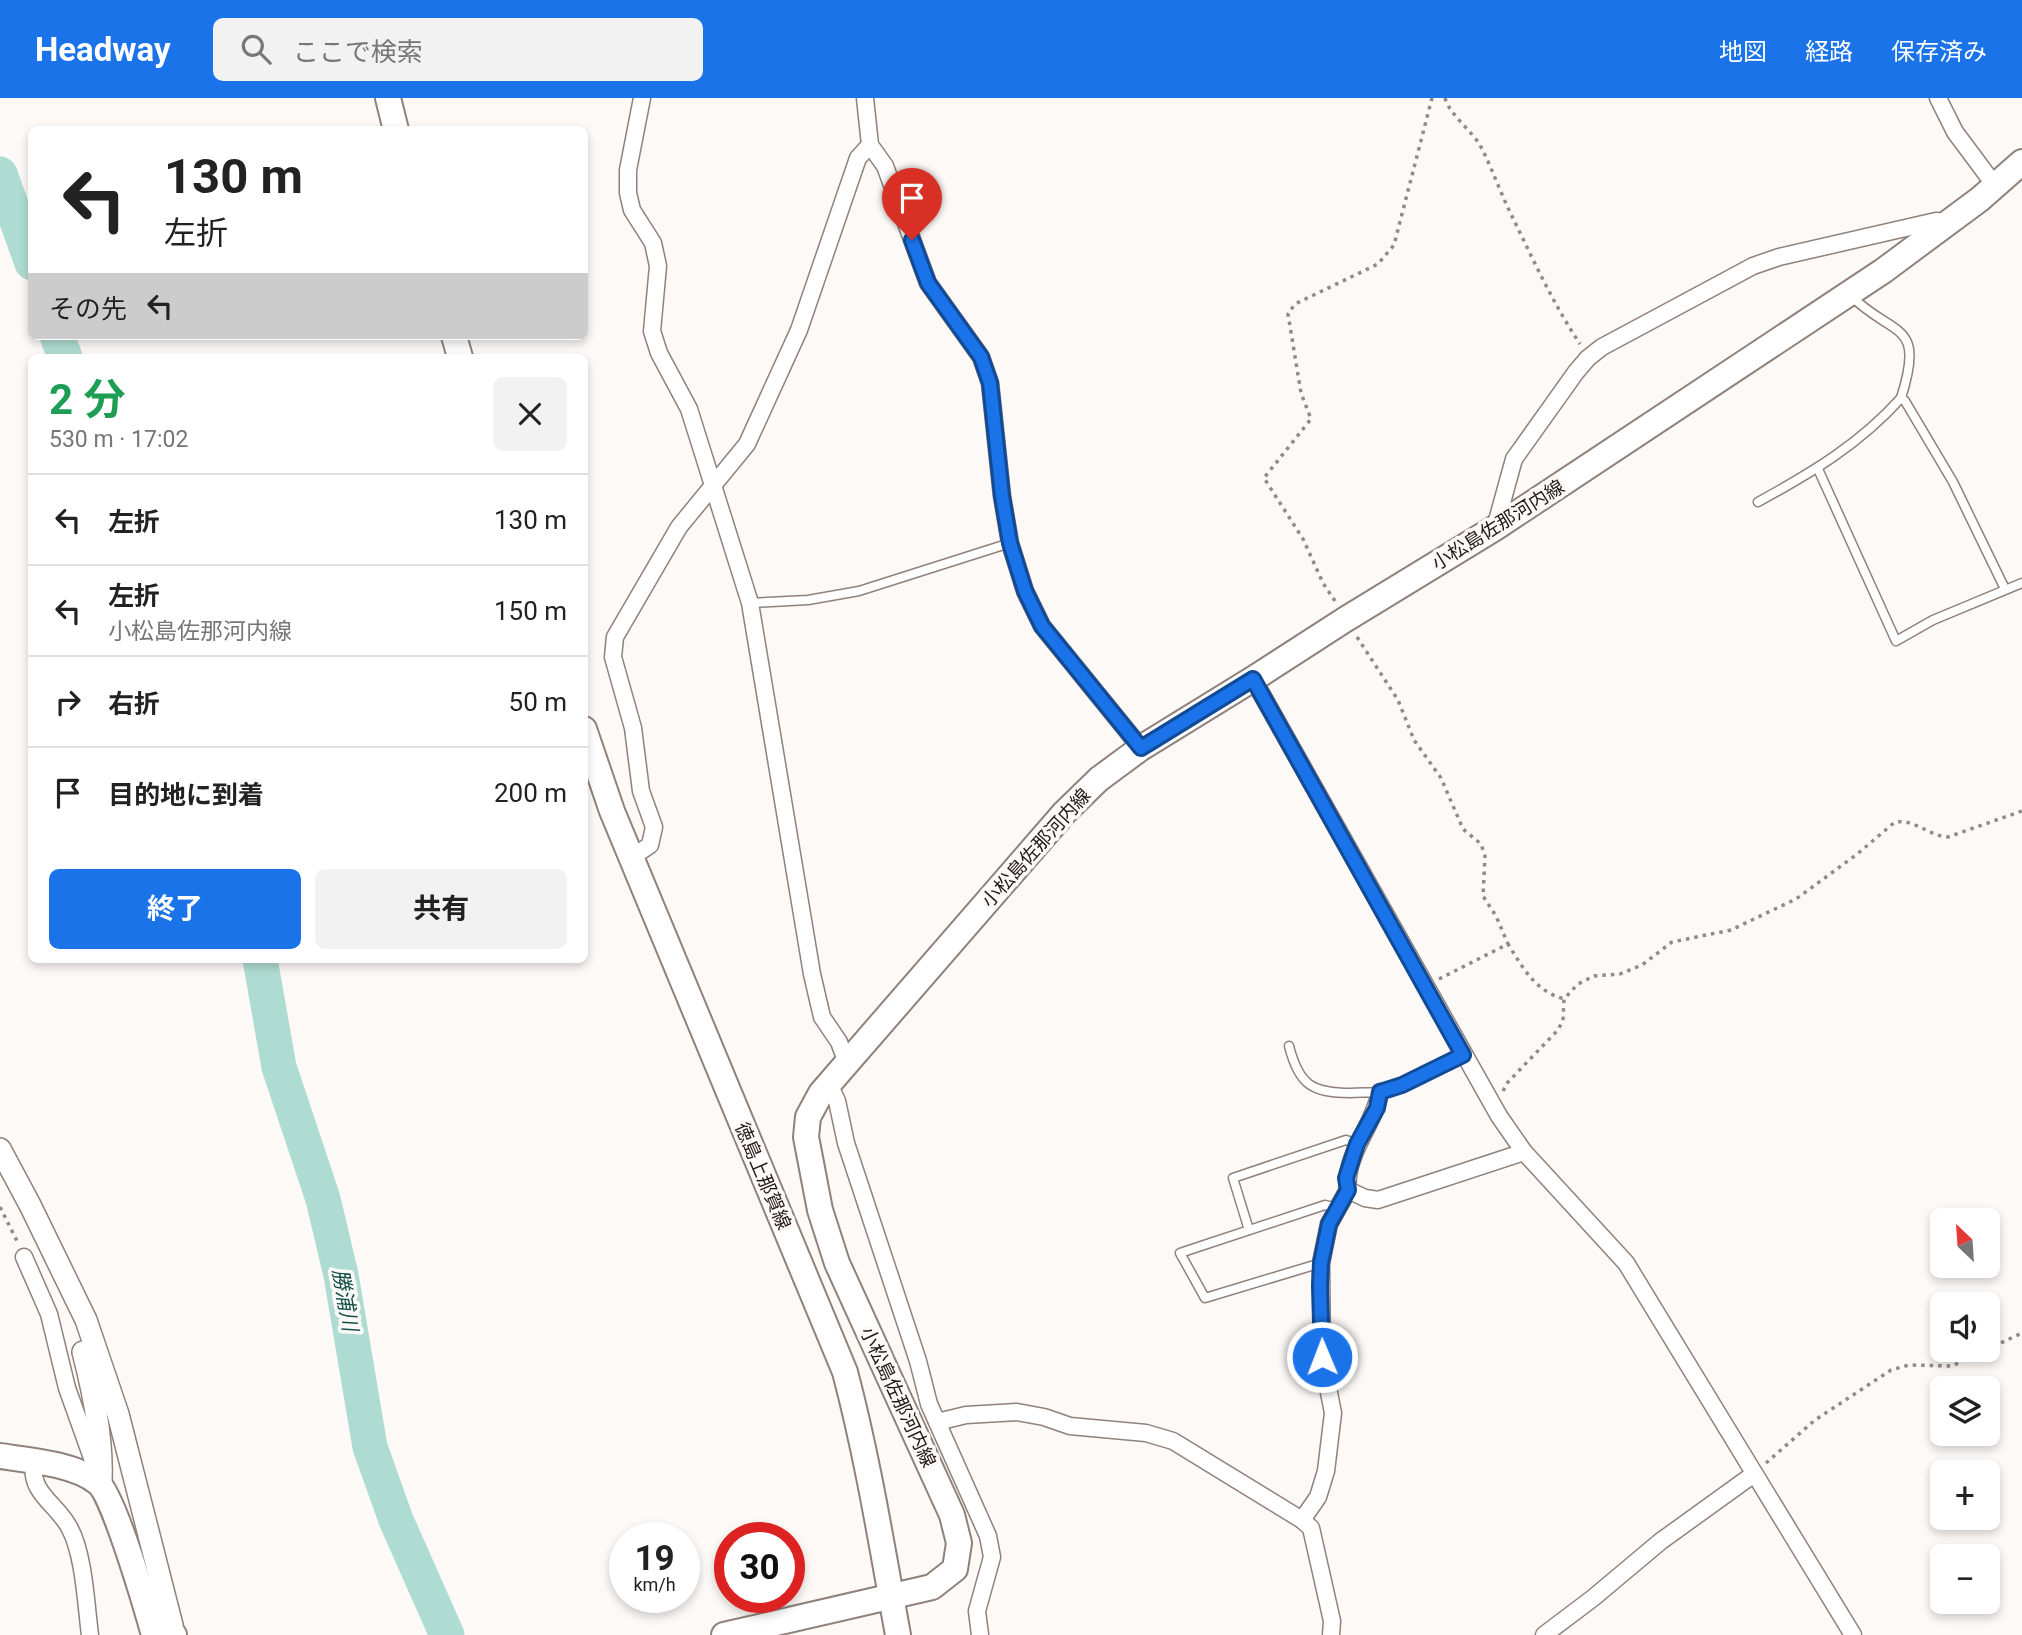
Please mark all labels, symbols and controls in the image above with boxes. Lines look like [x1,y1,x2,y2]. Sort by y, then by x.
search box [213,18,703,81]
text: Headway [35,30,171,69]
icon: search [237,30,275,68]
text: ここで検索 [293,37,423,67]
text: 地図 [1719,38,1767,66]
text: 経路 [1805,38,1853,66]
text: 保存済み [1891,38,1987,66]
text: 130 m [164,148,303,205]
icon: left [49,154,140,245]
pin [882,168,942,240]
icon: arrive [893,179,931,217]
text: 左折 [164,214,228,252]
icon: left [141,287,179,325]
text: その先 [49,294,127,324]
text: 2 分 [49,375,126,424]
button: close [493,377,567,451]
text: 530 m · 17:02 [49,426,188,453]
street label: 小松島佐那河内線 [1427,475,1569,575]
icon: left [49,501,87,539]
text: 130 m [494,505,567,535]
text: 左折 [108,507,160,537]
text: 左折 [108,581,160,611]
icon: left [49,592,87,630]
text: 150 m [494,596,567,626]
text: 小松島佐那河内線 [108,618,292,645]
icon: right [49,683,87,721]
text: 50 m [509,687,567,717]
text: 右折 [108,689,160,719]
icon: arrive [49,774,87,812]
text: 200 m [494,778,567,808]
text: 目的地に到着 [108,780,264,810]
street label: 小松島佐那河内線 [977,784,1095,912]
button: 終了 [49,869,301,949]
button: 共有 [315,869,567,949]
street label: 徳島上那賀線 [730,1119,796,1233]
north arrow [1930,1208,2000,1278]
map controls [1930,1208,2000,1614]
water label: 勝浦川 [328,1267,363,1335]
button: sound [1930,1292,2000,1362]
position arrow [1285,1320,1359,1394]
street label: 小松島佐那河内線 [855,1323,941,1471]
button: layers [1930,1376,2000,1446]
button: + [1930,1460,2000,1530]
speed limit sign: 30 [714,1522,805,1613]
text: 19 [634,1538,675,1579]
button: − [1930,1544,2000,1614]
text: km/h [633,1574,676,1595]

